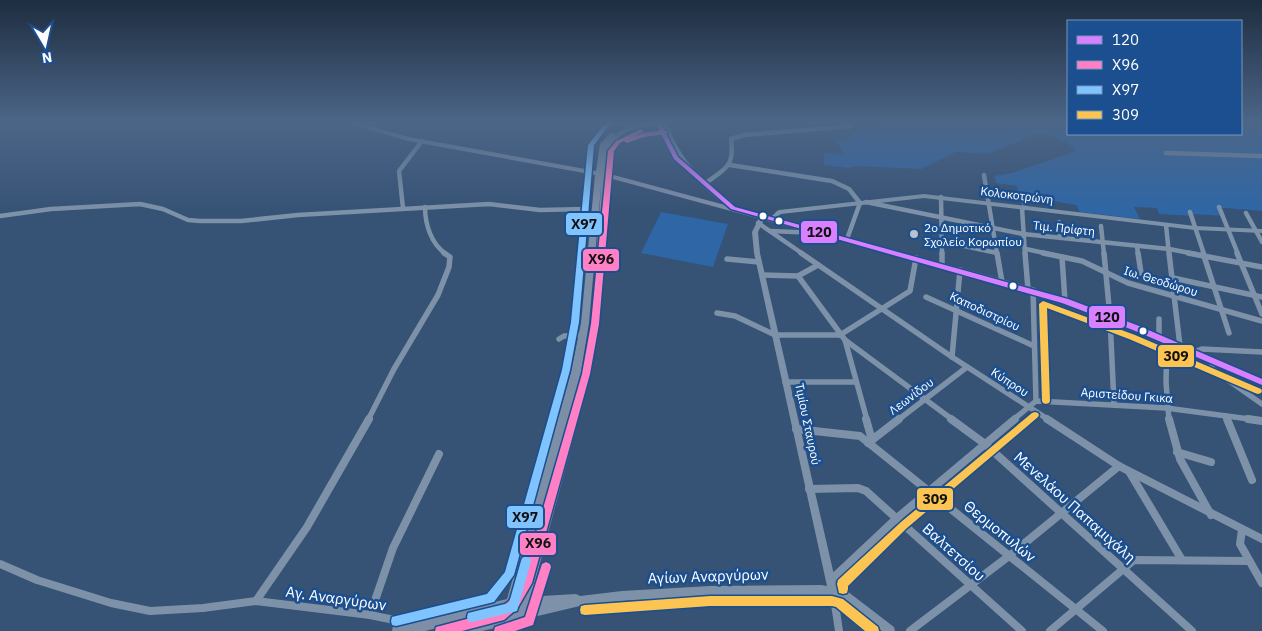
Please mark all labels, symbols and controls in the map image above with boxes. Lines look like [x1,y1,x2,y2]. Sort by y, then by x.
north arrow [20,20,70,70]
legend [1067,20,1242,135]
text: 120 [1112,30,1139,49]
text: N [41,48,53,68]
text: Χ96 [1112,55,1139,74]
text: X97 [1112,80,1139,99]
text: 309 [1112,105,1139,124]
street label: Κολοκοτρώνη [980,183,1054,207]
unlabelled marker [758,211,768,221]
line badge: X97 [565,212,603,236]
text: X97 [571,215,597,233]
unlabelled marker [774,216,784,226]
street label: Τιμ. Πρίφτη [1032,217,1096,239]
line badge: 120 [800,220,838,244]
place label: 2ο Δημοτικό Σχολείο Κορωπίου [924,220,1022,249]
text: 120 [806,223,832,241]
marker: 2ο Δημοτικό Σχολείο Κορωπίου [908,228,920,240]
line badge: Χ96 [582,248,620,272]
text: Χ96 [588,250,614,268]
street label: Ιω. Θεοδώρου [1122,263,1200,299]
unlabelled marker [1008,281,1018,291]
street label: Καποδιστρίου [947,288,1023,334]
line badge: 120 [1088,305,1126,329]
text: 120 [1094,308,1120,326]
unlabelled marker [1138,326,1148,336]
line badge: 309 [1157,344,1195,368]
text: 309 [1163,347,1189,365]
street label: Κύπρου [988,364,1032,400]
street label: Λεωνίδου [886,374,936,418]
street label: Τιμίου Σταυρού [792,382,824,466]
street label: Αριστείδου Γκικα [1080,384,1174,406]
street label: Μενελάου Παπαμιχάλη [1010,447,1140,567]
line badge: 309 [916,487,954,511]
text: 309 [922,490,948,508]
street label: Θερμοπυλών [960,496,1040,566]
line badge: X97 [506,505,544,529]
text: X97 [512,508,538,526]
street label: Βαλτετσίου [919,519,989,585]
line badge: Χ96 [519,532,557,556]
text: Χ96 [525,534,551,552]
street label: Αγίων Αναργύρων [647,564,769,588]
street label: Αγ. Αναργύρων [284,582,388,615]

